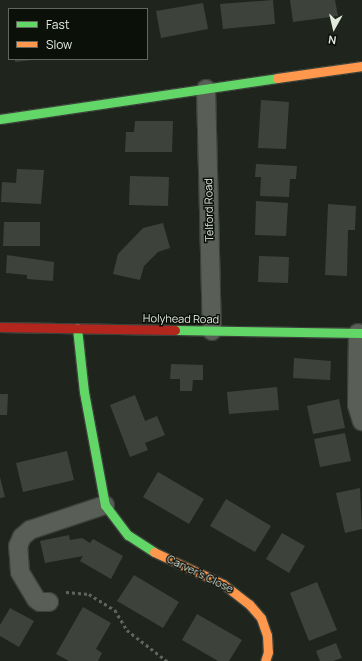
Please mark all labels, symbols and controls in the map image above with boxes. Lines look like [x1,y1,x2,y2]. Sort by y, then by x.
legend [8,8,148,60]
north arrow [314,8,354,48]
text: Fast [46,16,70,33]
text: N [327,32,337,48]
text: Slow [46,36,72,53]
street label: Telford Road [202,178,216,242]
street label: Holyhead Road [143,312,219,326]
street label: Carver's Close [165,552,235,596]

